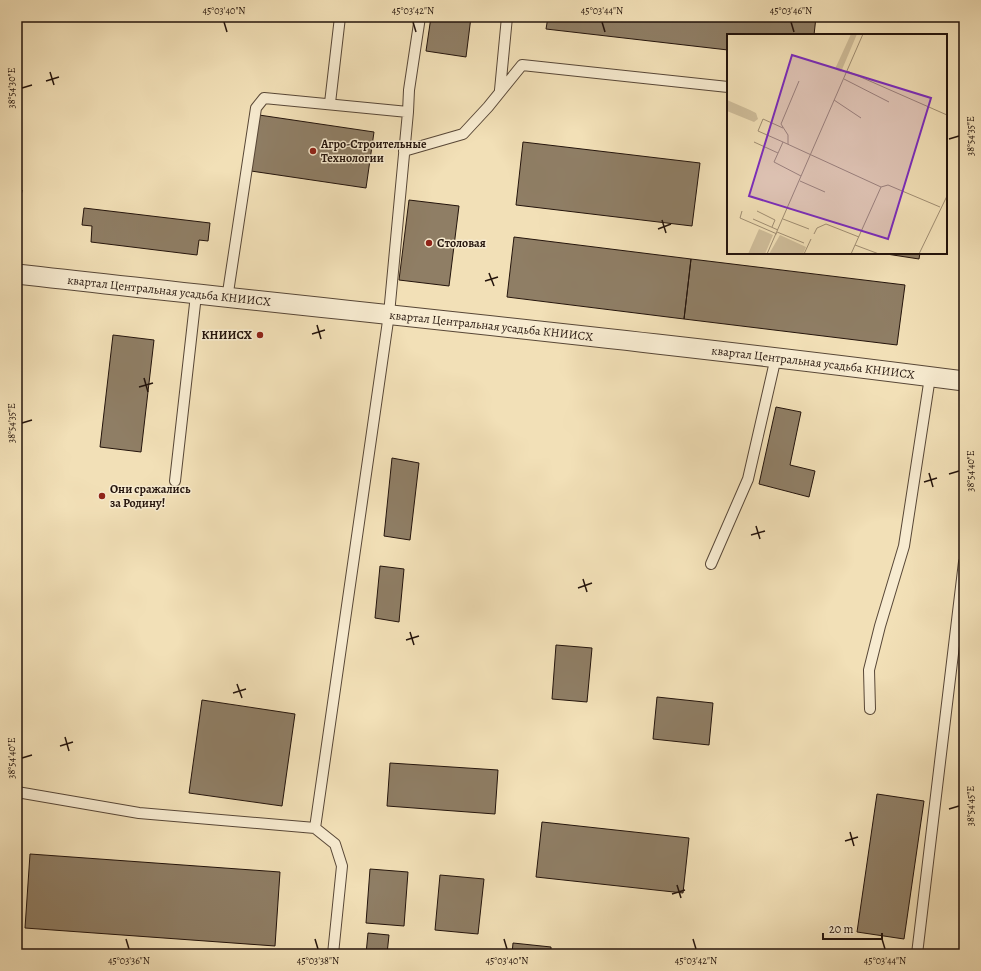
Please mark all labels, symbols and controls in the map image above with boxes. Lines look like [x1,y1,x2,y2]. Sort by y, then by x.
text: 45°03'40"N [202,4,246,17]
text: 45°03'42"N [392,4,434,17]
text: 45°03'44"N [581,4,623,17]
text: 45°03'46"N [770,4,812,17]
inset map [727,34,947,254]
text: 38°54'30"E [5,67,18,109]
text: 38°54'35"E [964,116,977,156]
place label: Агро-Строительные Технологии [320,136,427,166]
marker: Агро-Строительные Технологии [308,146,318,156]
place label: Столовая [437,235,486,251]
marker: Столовая [424,238,434,248]
street label: квартал Центральная усадьба КНИИСХ [66,272,272,310]
street label: квартал Центральная усадьба КНИИСХ [389,307,594,345]
place label: КНИИСХ [201,327,253,343]
marker: КНИИСХ [255,330,265,340]
street label: квартал Центральная усадьба КНИИСХ [711,342,916,383]
text: 38°54'35"E [5,403,18,443]
text: 38°54'40"E [964,450,977,492]
place label: Они сражались за Родину! [110,481,191,511]
marker: Они сражались за Родину! [97,491,107,501]
text: 38°54'40"E [5,737,18,779]
text: 38°54'45"E [964,786,977,826]
scale bar [823,915,882,941]
text: 20 m [829,921,853,937]
text: 45°03'36"N [108,954,150,967]
text: 45°03'38"N [297,954,339,967]
text: 45°03'40"N [485,954,529,967]
text: 45°03'42"N [675,954,717,967]
text: 45°03'44"N [864,954,906,967]

